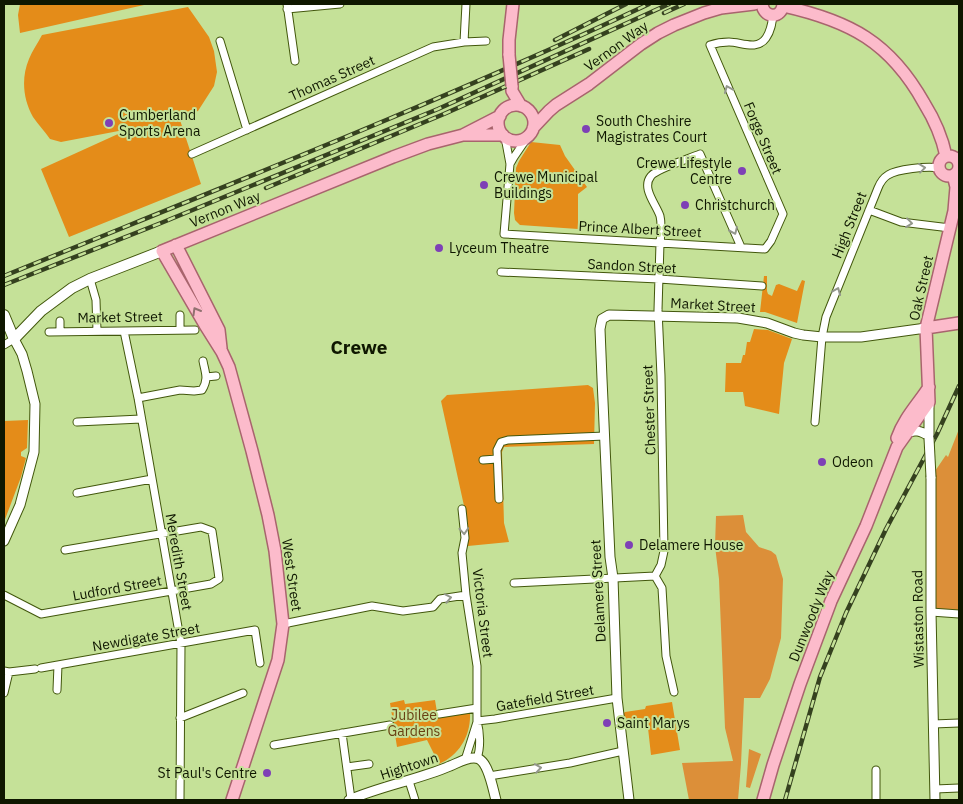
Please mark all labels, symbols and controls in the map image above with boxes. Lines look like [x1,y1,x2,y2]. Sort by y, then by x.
street label: Vernon Way [580,17,652,75]
street label: Thomas Street [286,51,378,105]
one-way arrow [724,85,735,94]
street label: Forge Street [740,99,786,177]
place label: Cumberland Sports Arena [119,106,201,140]
place label: South Cheshire Magistrates Court [596,112,707,146]
marker: Cumberland Sports Arena [103,117,115,129]
marker: South Cheshire Magistrates Court [580,123,592,135]
place label: Crewe Lifestyle Centre [636,154,732,188]
one-way arrow [918,163,926,174]
marker: Crewe Lifestyle Centre [736,165,748,177]
place label: Crewe Municipal Buildings [494,168,598,202]
marker: Crewe Municipal Buildings [478,179,490,191]
street label: Vernon Way [187,187,263,231]
street label: High Street [827,189,871,261]
place label: Christchurch [695,196,775,214]
marker: Christchurch [679,199,691,211]
street label: Prince Albert Street [578,217,702,241]
one-way arrow [905,217,913,228]
one-way arrow [728,226,739,235]
place label: Lyceum Theatre [449,239,550,257]
marker: Lyceum Theatre [433,242,445,254]
street label: Oak Street [905,254,937,322]
street label: Sandon Street [587,255,677,277]
one-way arrow [830,287,841,296]
street label: Market Street [670,294,756,316]
street label: Market Street [77,307,163,327]
one-way arrow [193,307,203,316]
district label: Crewe [330,335,388,359]
street label: Chester Street [638,364,660,456]
place label: Odeon [832,453,874,471]
marker: Odeon [816,456,828,468]
street label: Meredith Street [162,512,196,612]
one-way arrow [459,527,470,535]
place label: Delamere House [639,536,744,554]
street label: West Street [278,537,306,613]
street label: Delamere Street [586,539,610,643]
marker: Delamere House [623,539,635,551]
street label: Victoria Street [469,567,497,659]
street label: Dunwoody Way [785,568,837,664]
street label: Wistaston Road [908,570,928,668]
street label: Ludford Street [71,571,163,605]
one-way arrow [444,594,453,604]
street label: Newdigate Street [91,619,201,655]
street label: Gatefield Street [495,681,595,715]
park label: Jubilee Gardens [388,706,441,740]
place label: Saint Marys [617,714,690,732]
marker: Saint Marys [601,717,613,729]
street label: Hightown [378,748,440,784]
place label: St Paul's Centre [158,764,257,782]
one-way arrow [533,764,542,774]
marker: St Paul's Centre [261,767,273,779]

